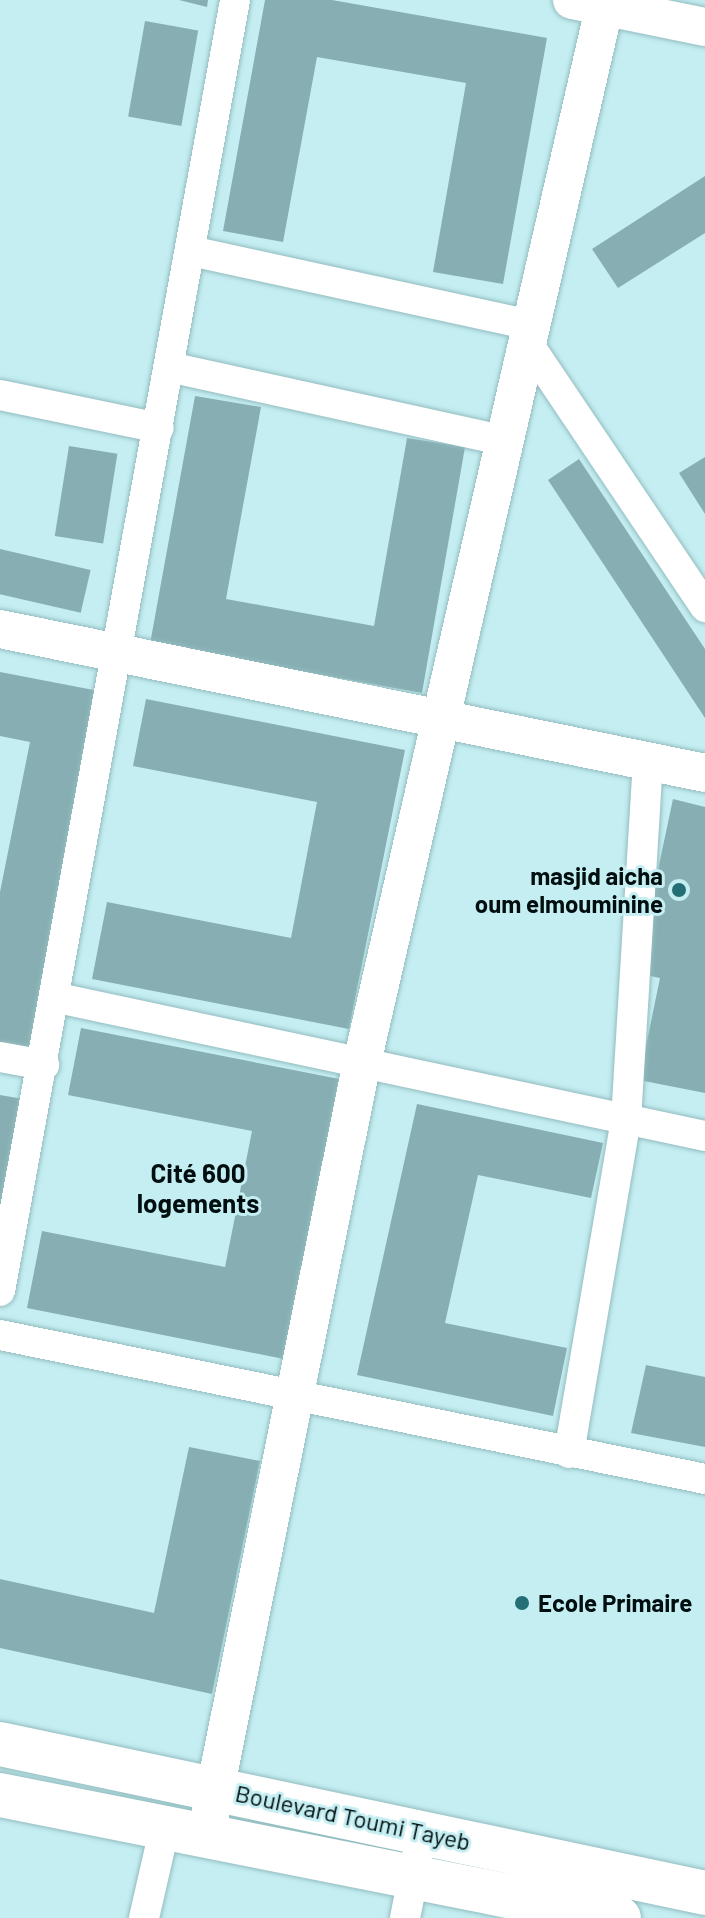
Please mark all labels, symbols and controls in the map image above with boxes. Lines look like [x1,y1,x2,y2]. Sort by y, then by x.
place label: masjid aicha oum elmouminine [475,862,663,918]
marker: masjid aicha oum elmouminine [670,881,688,899]
district label: Cité 600 logements [137,1157,259,1218]
place label: Ecole Primaire [538,1589,692,1617]
marker: Ecole Primaire [513,1594,531,1612]
street label: Boulevard Toumi Tayeb [233,1778,473,1856]

